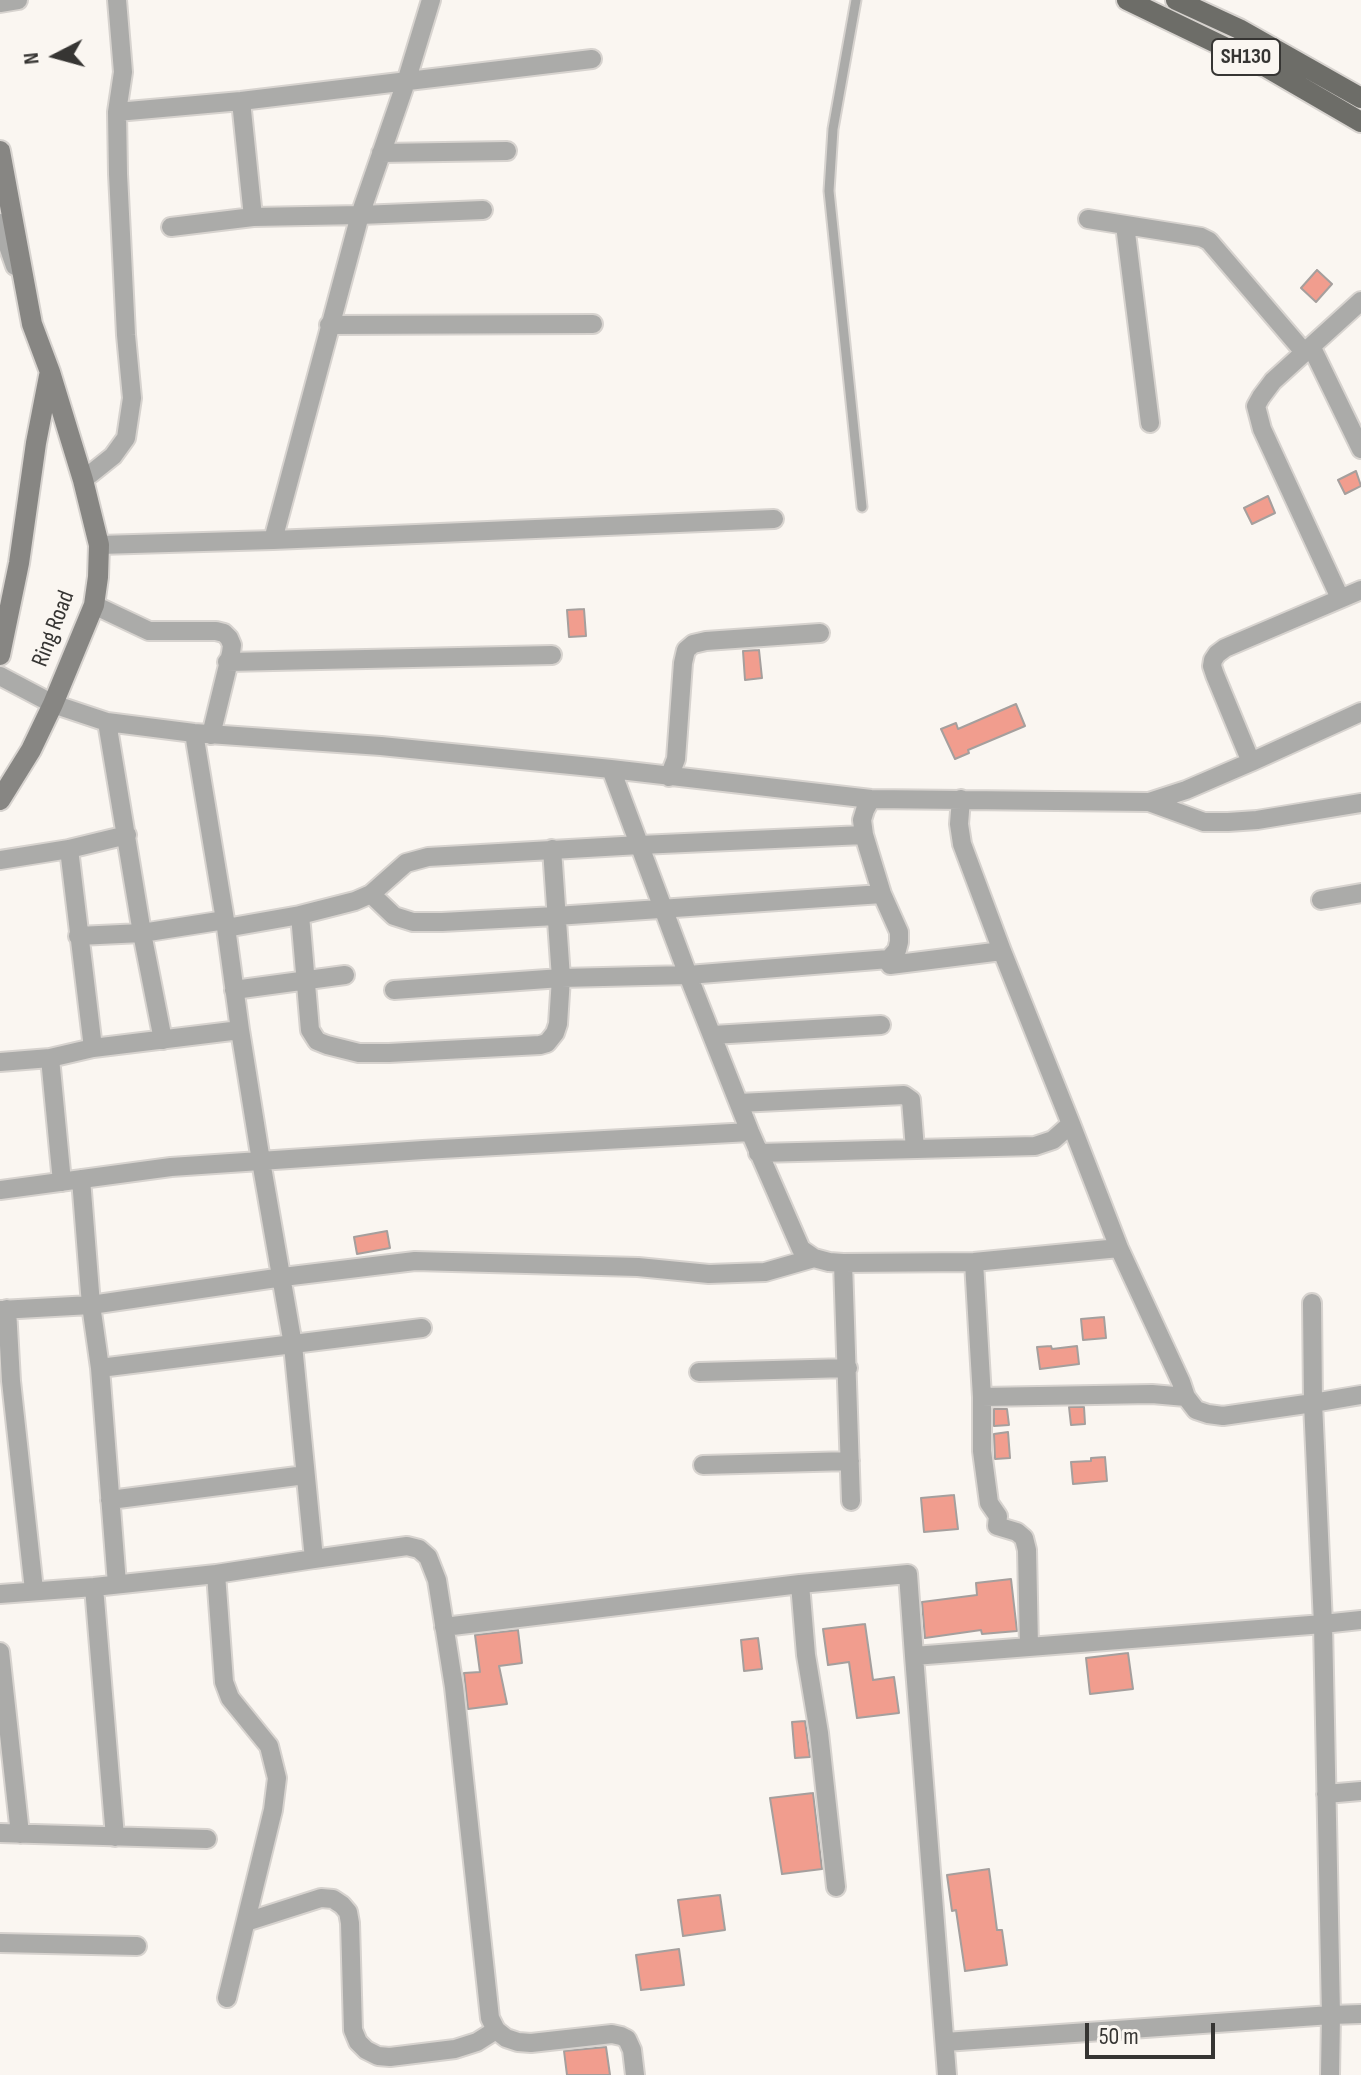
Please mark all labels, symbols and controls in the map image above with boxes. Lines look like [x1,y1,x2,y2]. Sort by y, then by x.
north arrow [16,16,96,96]
road number: SH130 [1212,39,1280,75]
text: N [18,51,46,66]
street label: Ring Road [26,587,82,671]
scale bar [1089,2007,1219,2057]
text: 50 m [1099,2022,1139,2051]

